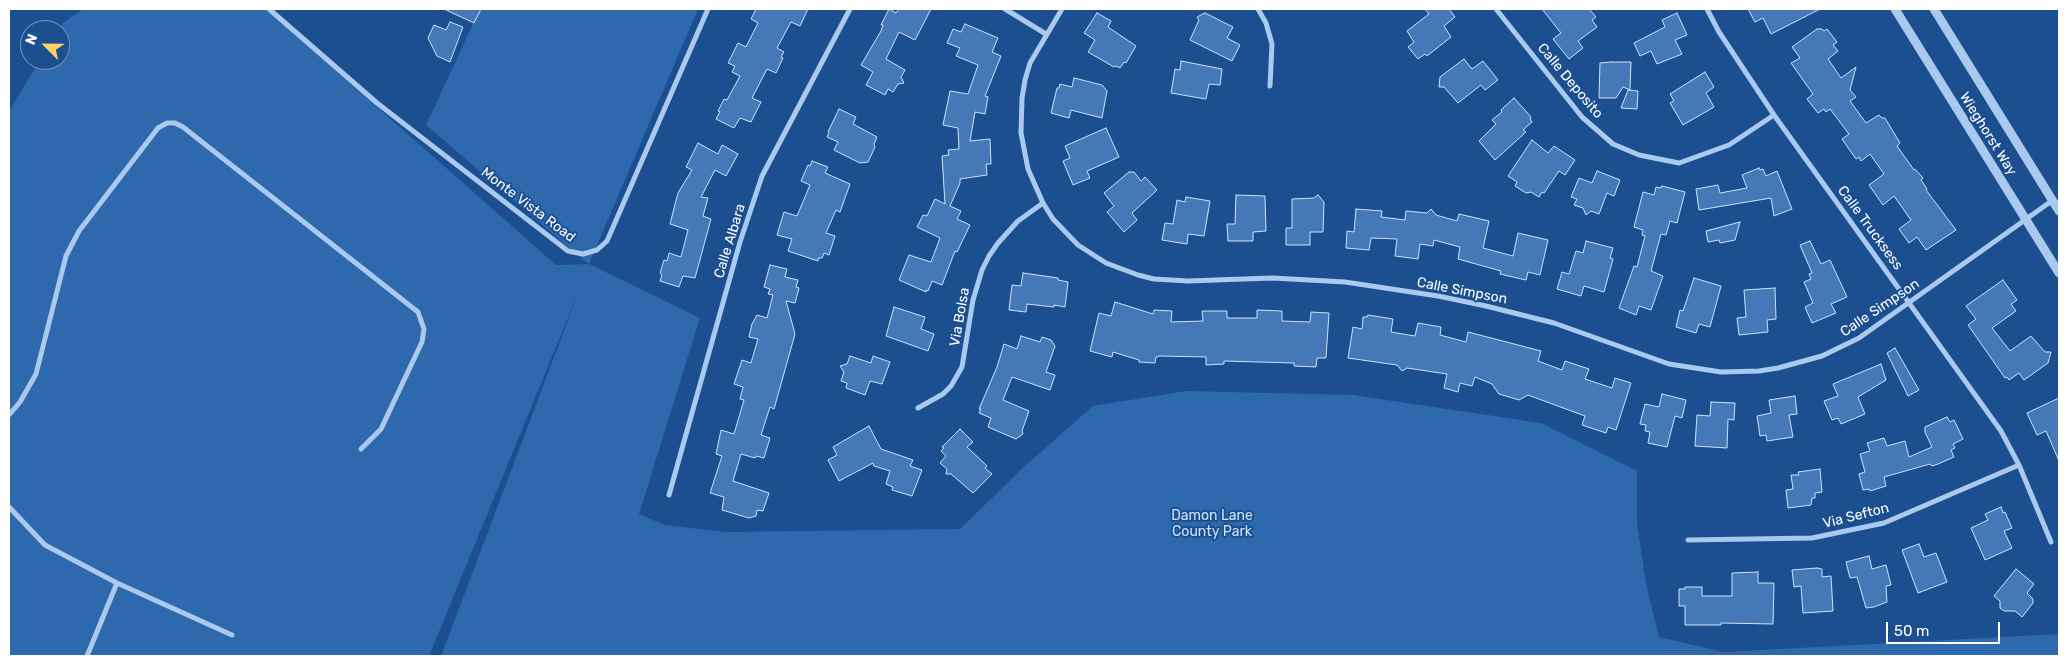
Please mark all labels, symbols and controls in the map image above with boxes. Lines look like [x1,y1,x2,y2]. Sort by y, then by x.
north arrow [20,20,70,70]
text: N [22,31,41,47]
street label: Calle Deposito [1534,40,1606,122]
street label: Wieghorst Way [1956,89,2020,179]
street label: Monte Vista Road [478,164,578,246]
street label: Calle Trucksess [1834,183,1906,273]
street label: Calle Albara [711,202,749,280]
street label: Calle Simpson [1415,274,1509,308]
street label: Calle Simpson [1837,275,1923,341]
street label: Via Bolsa [947,286,973,348]
street label: Via Sefton [1821,500,1891,532]
park label: Damon Lane County Park [1171,508,1253,540]
scale bar [1888,612,2002,644]
text: 50 m [1894,622,1929,640]

